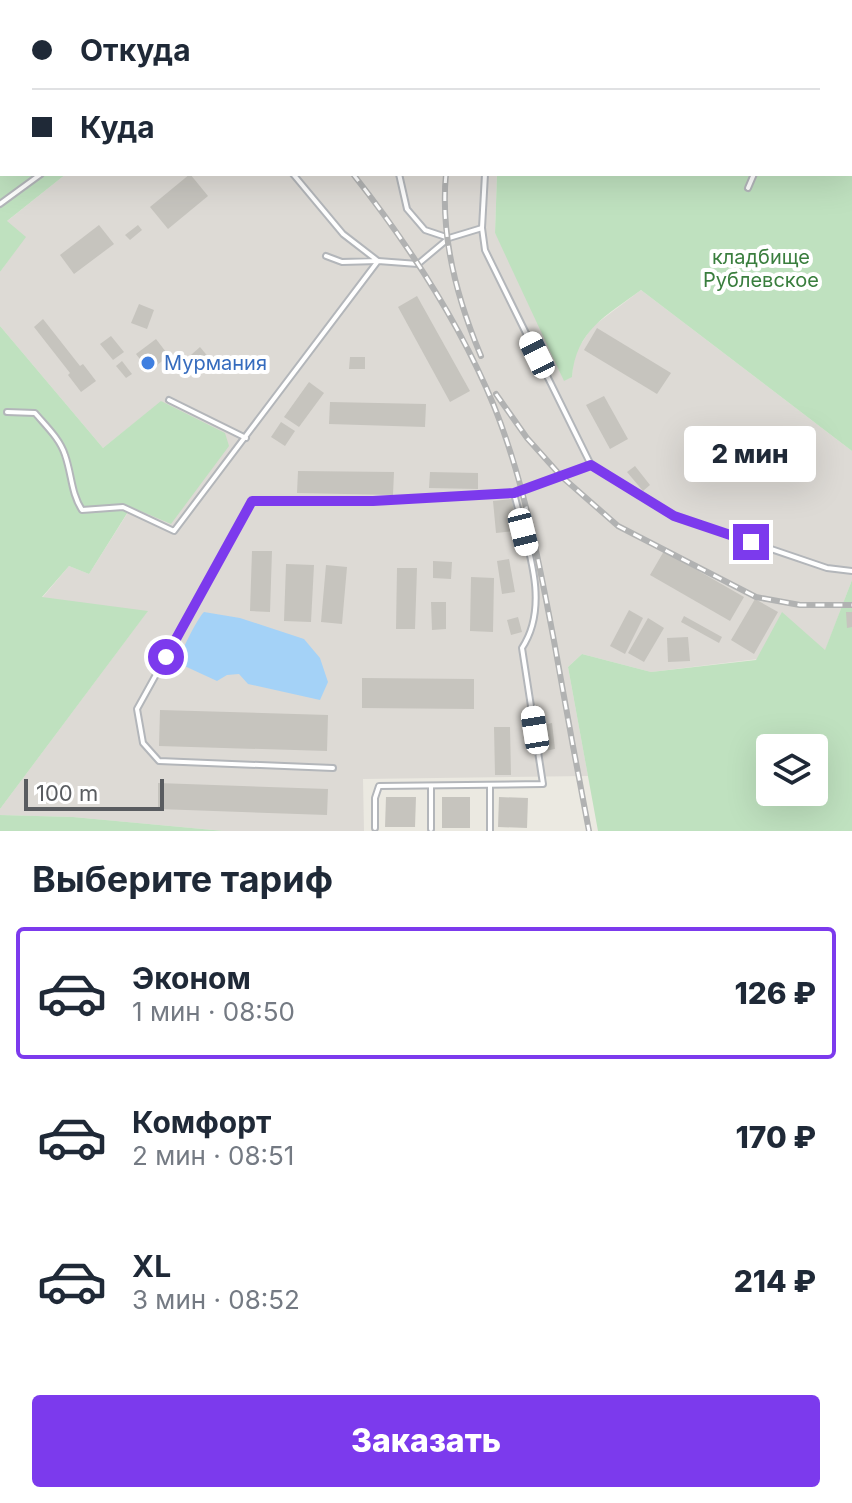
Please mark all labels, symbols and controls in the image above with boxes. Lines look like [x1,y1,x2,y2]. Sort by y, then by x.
text: Откуда [80,32,191,68]
text: Куда [80,109,155,145]
park label: кладбище Рублевское [703,245,819,292]
car [516,328,558,382]
place label: Мурмания [164,351,267,375]
marker: Мурмания [139,354,157,372]
callout: 2 мин [685,426,817,482]
text: 2 мин [712,438,788,469]
car [506,506,540,558]
route end [733,524,769,560]
route start [148,639,184,675]
car [519,704,551,756]
map controls [756,734,828,806]
button: layers [756,734,828,806]
scale bar [24,775,164,811]
text: 100 m [36,780,98,806]
text: Выберите тариф [32,857,333,901]
icon: car [36,957,108,1029]
text: Эконом [132,960,251,996]
text: 126 ₽ [734,975,816,1011]
text: 1 мин · 08:50 [132,996,295,1027]
icon: car [36,1101,108,1173]
text: Комфорт [132,1104,271,1140]
text: 170 ₽ [736,1119,816,1155]
text: 2 мин · 08:51 [132,1140,294,1171]
icon: car [36,1245,108,1317]
text: XL [132,1248,171,1284]
text: 214 ₽ [734,1263,816,1299]
text: 3 мин · 08:52 [132,1284,300,1315]
button: Заказать [32,1395,820,1487]

